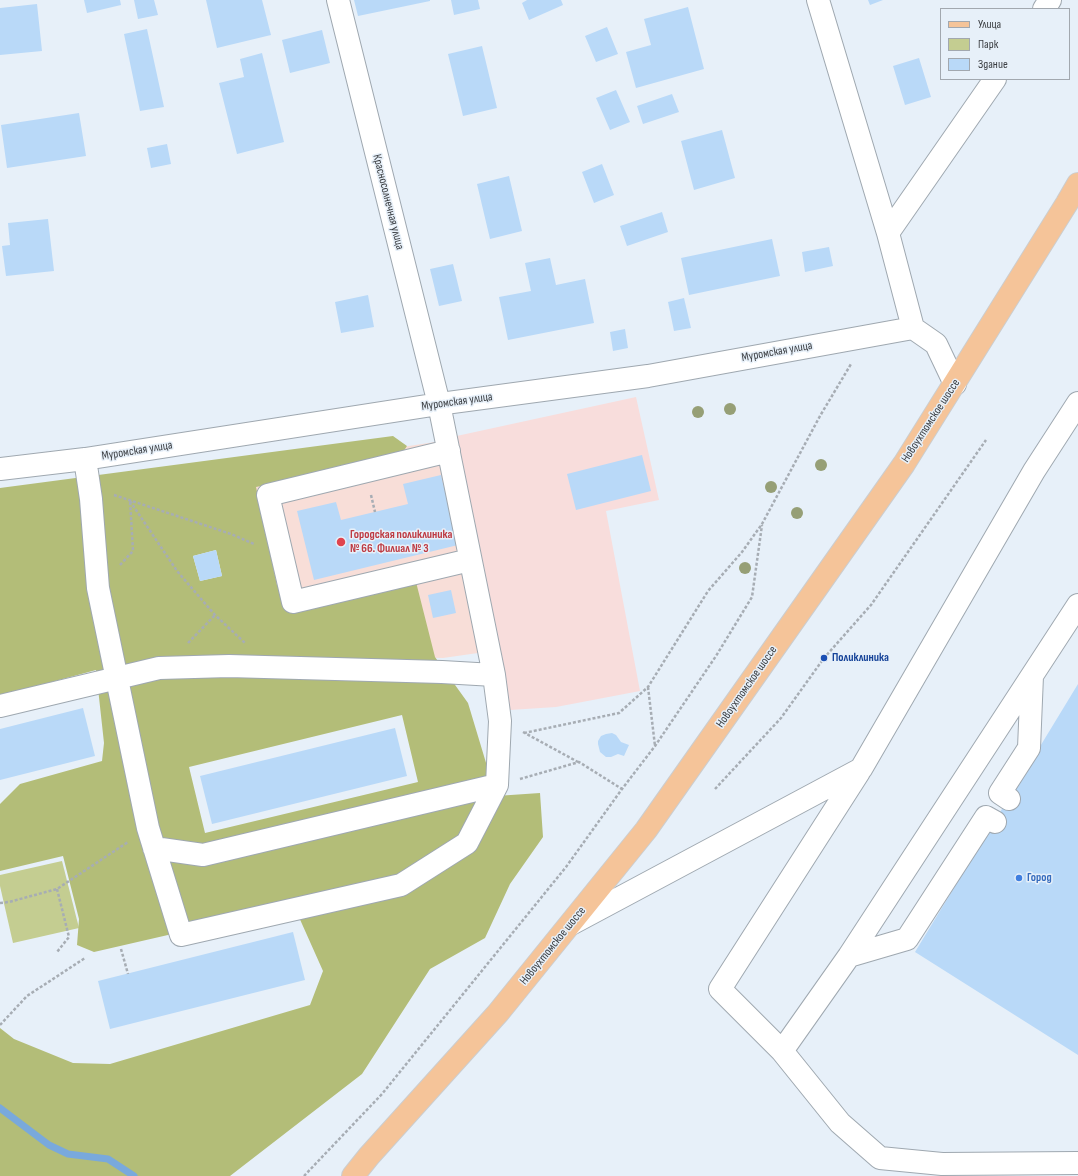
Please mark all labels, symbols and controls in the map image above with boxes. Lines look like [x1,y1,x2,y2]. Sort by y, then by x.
legend [940,8,1070,80]
text: Улица [978,17,1001,32]
text: Парк [978,37,998,52]
text: Здание [978,57,1008,72]
street label: Красносолнечная улица [369,153,407,251]
street label: Муромская улица [741,339,813,365]
street label: Новоухтомское шоссе [899,377,963,465]
street label: Муромская улица [421,390,493,414]
street label: Муромская улица [101,438,173,464]
place label: Городская поликлиника № 66. Филиал № 3 [350,528,452,556]
marker: Городская поликлиника № 66. Филиал № 3 [335,536,347,548]
street label: Новоухтомское шоссе [713,643,781,731]
place label: Поликлиника [832,651,889,665]
marker: Поликлиника [819,653,829,663]
place label: Город [1027,871,1052,885]
marker: Город [1014,873,1024,883]
street label: Новоухтомское шоссе [517,904,589,988]

